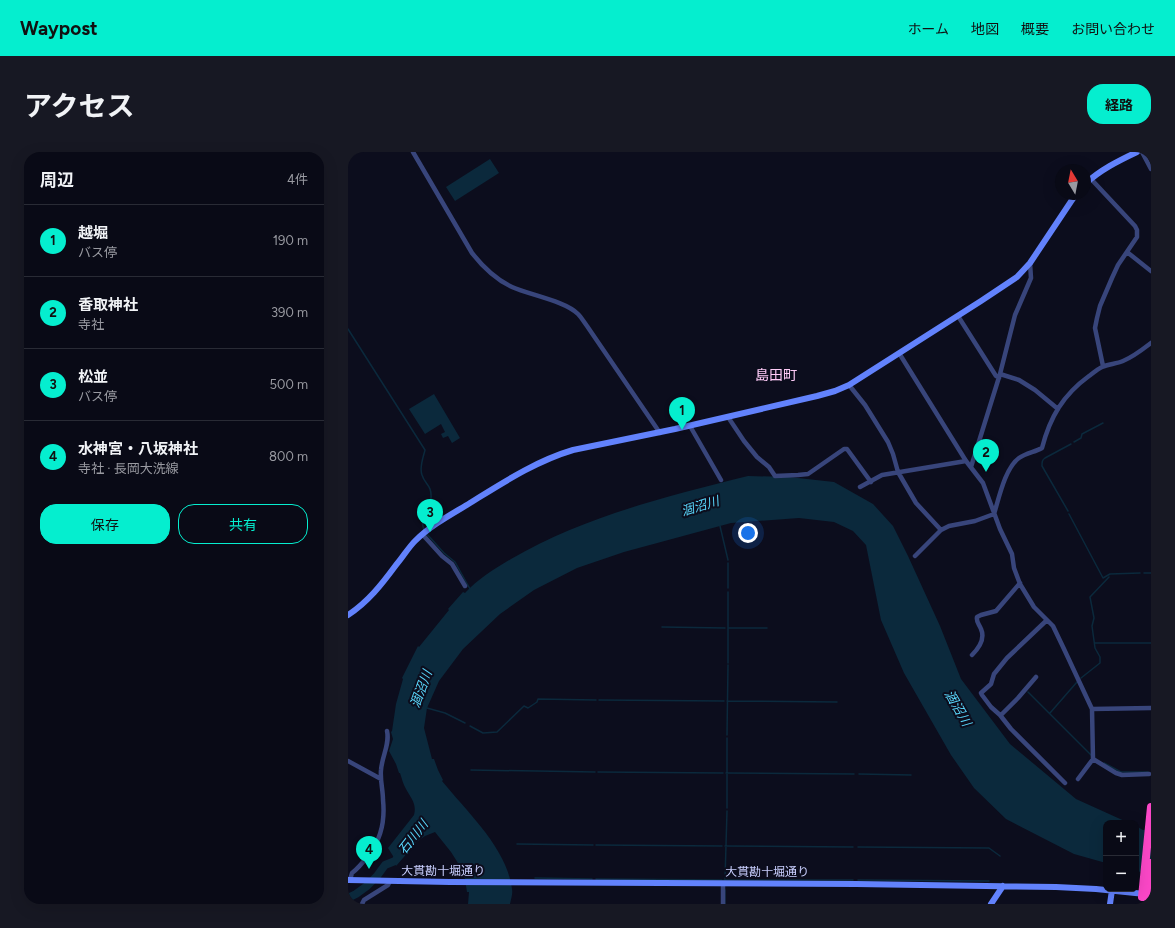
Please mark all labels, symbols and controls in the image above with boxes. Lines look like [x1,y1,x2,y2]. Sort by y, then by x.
text: Waypost [20,17,98,40]
text: ホーム [907,21,949,38]
text: 地図 [971,21,999,38]
text: 概要 [1021,21,1049,38]
text: お問い合わせ [1071,21,1155,38]
button: 経路 [1087,84,1151,124]
text: アクセス [24,89,135,123]
north arrow [1055,164,1091,200]
text: 周辺 [40,170,74,190]
text: 4件 [287,172,308,187]
text: 越堀 [78,224,108,242]
text: 1 [50,233,56,248]
text: 190 m [273,233,308,248]
text: バス停 [78,245,117,260]
text: 香取神社 [78,296,138,314]
text: 2 [49,305,57,320]
text: 390 m [271,305,308,320]
text: 寺社 [78,317,104,332]
district label: 島田町 [755,367,797,384]
text: 松並 [78,368,108,386]
text: 3 [49,377,57,392]
text: 500 m [270,377,308,392]
text: バス停 [78,389,117,404]
pin: 1 [669,397,695,430]
pin: 2 [973,439,999,472]
text: 水神宮・八坂神社 [78,440,198,458]
text: 4 [49,449,57,464]
text: 800 m [269,449,308,464]
text: 寺社 · 長岡大洗線 [78,461,179,476]
water label: 涸沼川 [679,493,723,519]
pin: 3 [417,499,443,532]
button: 保存 [40,504,170,544]
button: 共有 [178,504,308,544]
your location [738,523,758,543]
water label: 涸沼川 [407,666,435,710]
water label: 涸沼川 [942,687,975,730]
water label: 石川川 [395,815,432,857]
map controls [1103,820,1139,892]
button: + [1103,820,1139,856]
pin: 4 [356,836,382,869]
button: − [1103,856,1139,892]
street label: 大貫勘十堀通り [401,864,485,878]
street label: 大貫勘十堀通り [725,865,809,879]

